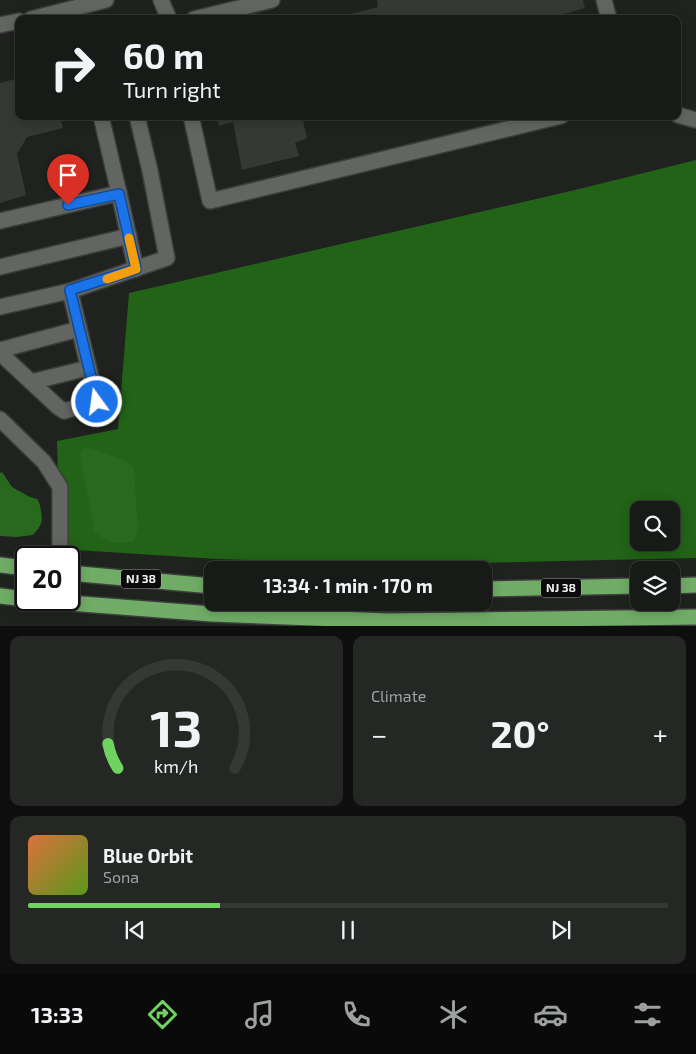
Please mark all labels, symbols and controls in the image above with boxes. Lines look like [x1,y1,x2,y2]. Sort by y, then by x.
text: 60 m [123,34,204,76]
icon: right [40,35,105,100]
text: Turn right [123,76,221,102]
pin [47,154,89,205]
icon: arrive [54,161,82,189]
position arrow [70,375,122,427]
map controls [630,501,680,611]
button: search [630,501,680,551]
speed limit sign: 20 [15,546,80,611]
button: layers [630,561,680,611]
road number: NJ 38 [121,570,161,588]
text: 13:34 · 1 min · 170 m [263,574,433,597]
road number: NJ 38 [541,578,581,598]
text: Climate [371,686,426,705]
text: 13 [151,695,202,757]
text: 20° [490,710,550,756]
text: − [371,717,387,751]
text: + [653,717,668,751]
text: km/h [154,755,199,777]
text: Blue Orbit [103,844,193,867]
text: Sona [103,867,139,886]
icon: previous [121,916,149,944]
icon: pause [334,916,362,944]
icon: next [547,916,575,944]
icon: directions [145,997,180,1032]
icon: music [242,997,277,1032]
icon: phone [339,997,374,1032]
icon: climate [436,997,471,1032]
icon: car [533,997,568,1032]
icon: filters [630,997,665,1032]
text: 13:33 [31,1001,84,1027]

